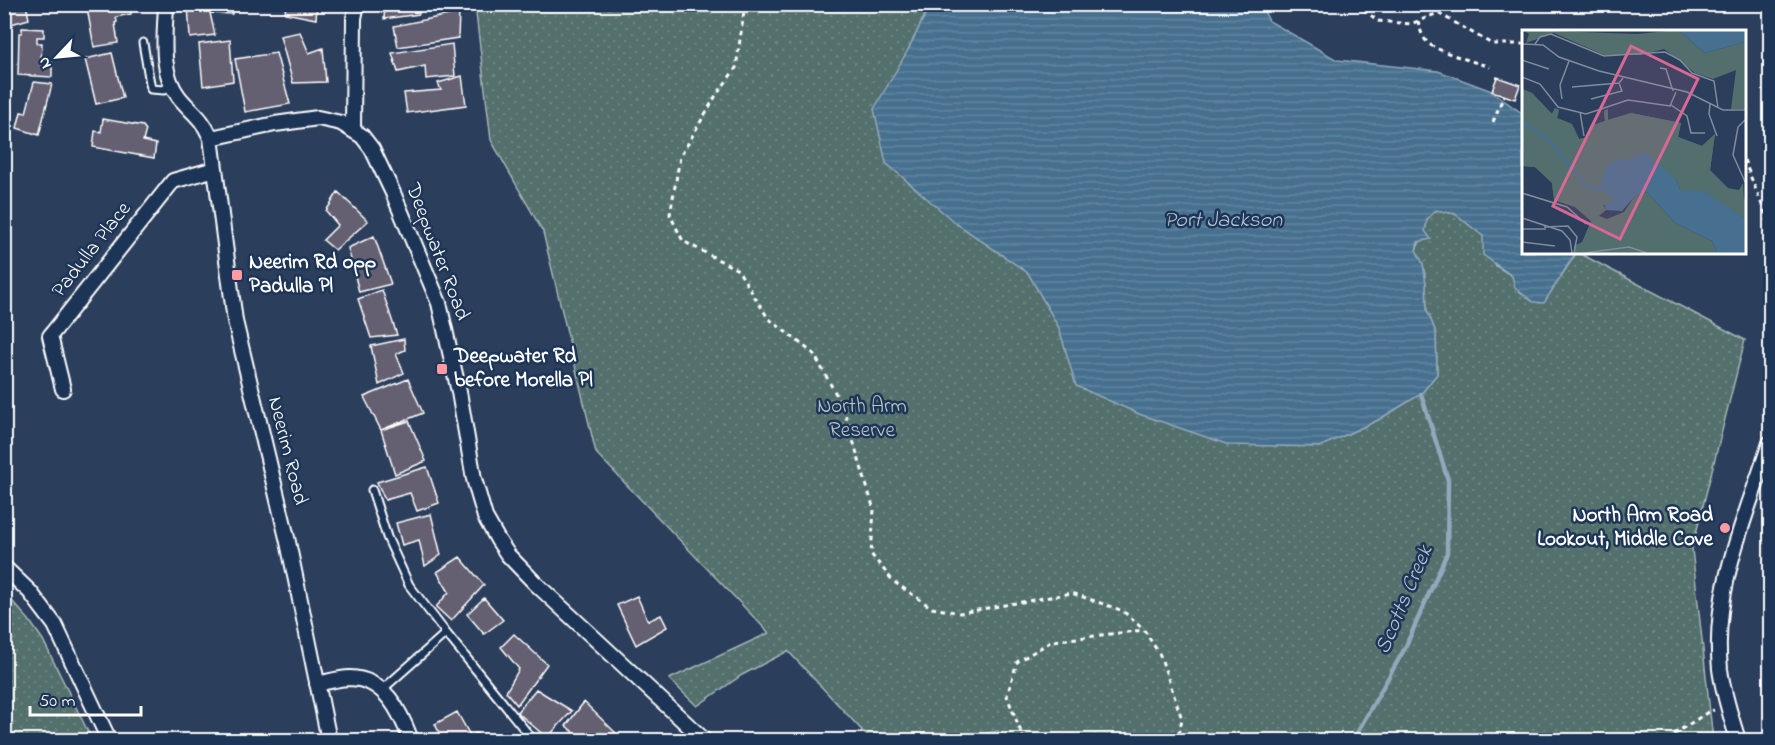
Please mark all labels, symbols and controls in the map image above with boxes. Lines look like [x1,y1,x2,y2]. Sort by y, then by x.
north arrow [27,27,87,87]
inset map [1522,30,1745,254]
text: N [32,52,58,73]
street label: Deepwater Road [397,178,477,325]
street label: Padulla Place [45,195,139,304]
water label: Port Jackson [1164,205,1283,237]
place label: Neerim Rd opp Padulla Pl [249,248,376,302]
marker: Neerim Rd opp Padulla Pl [230,268,244,282]
place label: Deepwater Rd before Morella Pl [453,342,593,396]
marker: Deepwater Rd before Morella Pl [435,362,449,376]
park label: North Arm Reserve [817,392,907,446]
street label: Neerim Road [259,394,315,508]
place label: North Arm Road Lookout, Middle Cove [1537,501,1714,555]
marker: North Arm Road Lookout, Middle Cove [1718,521,1732,535]
water label: Scotts Creek [1368,540,1443,659]
scale bar [30,679,141,717]
text: 50 m [39,689,76,715]

